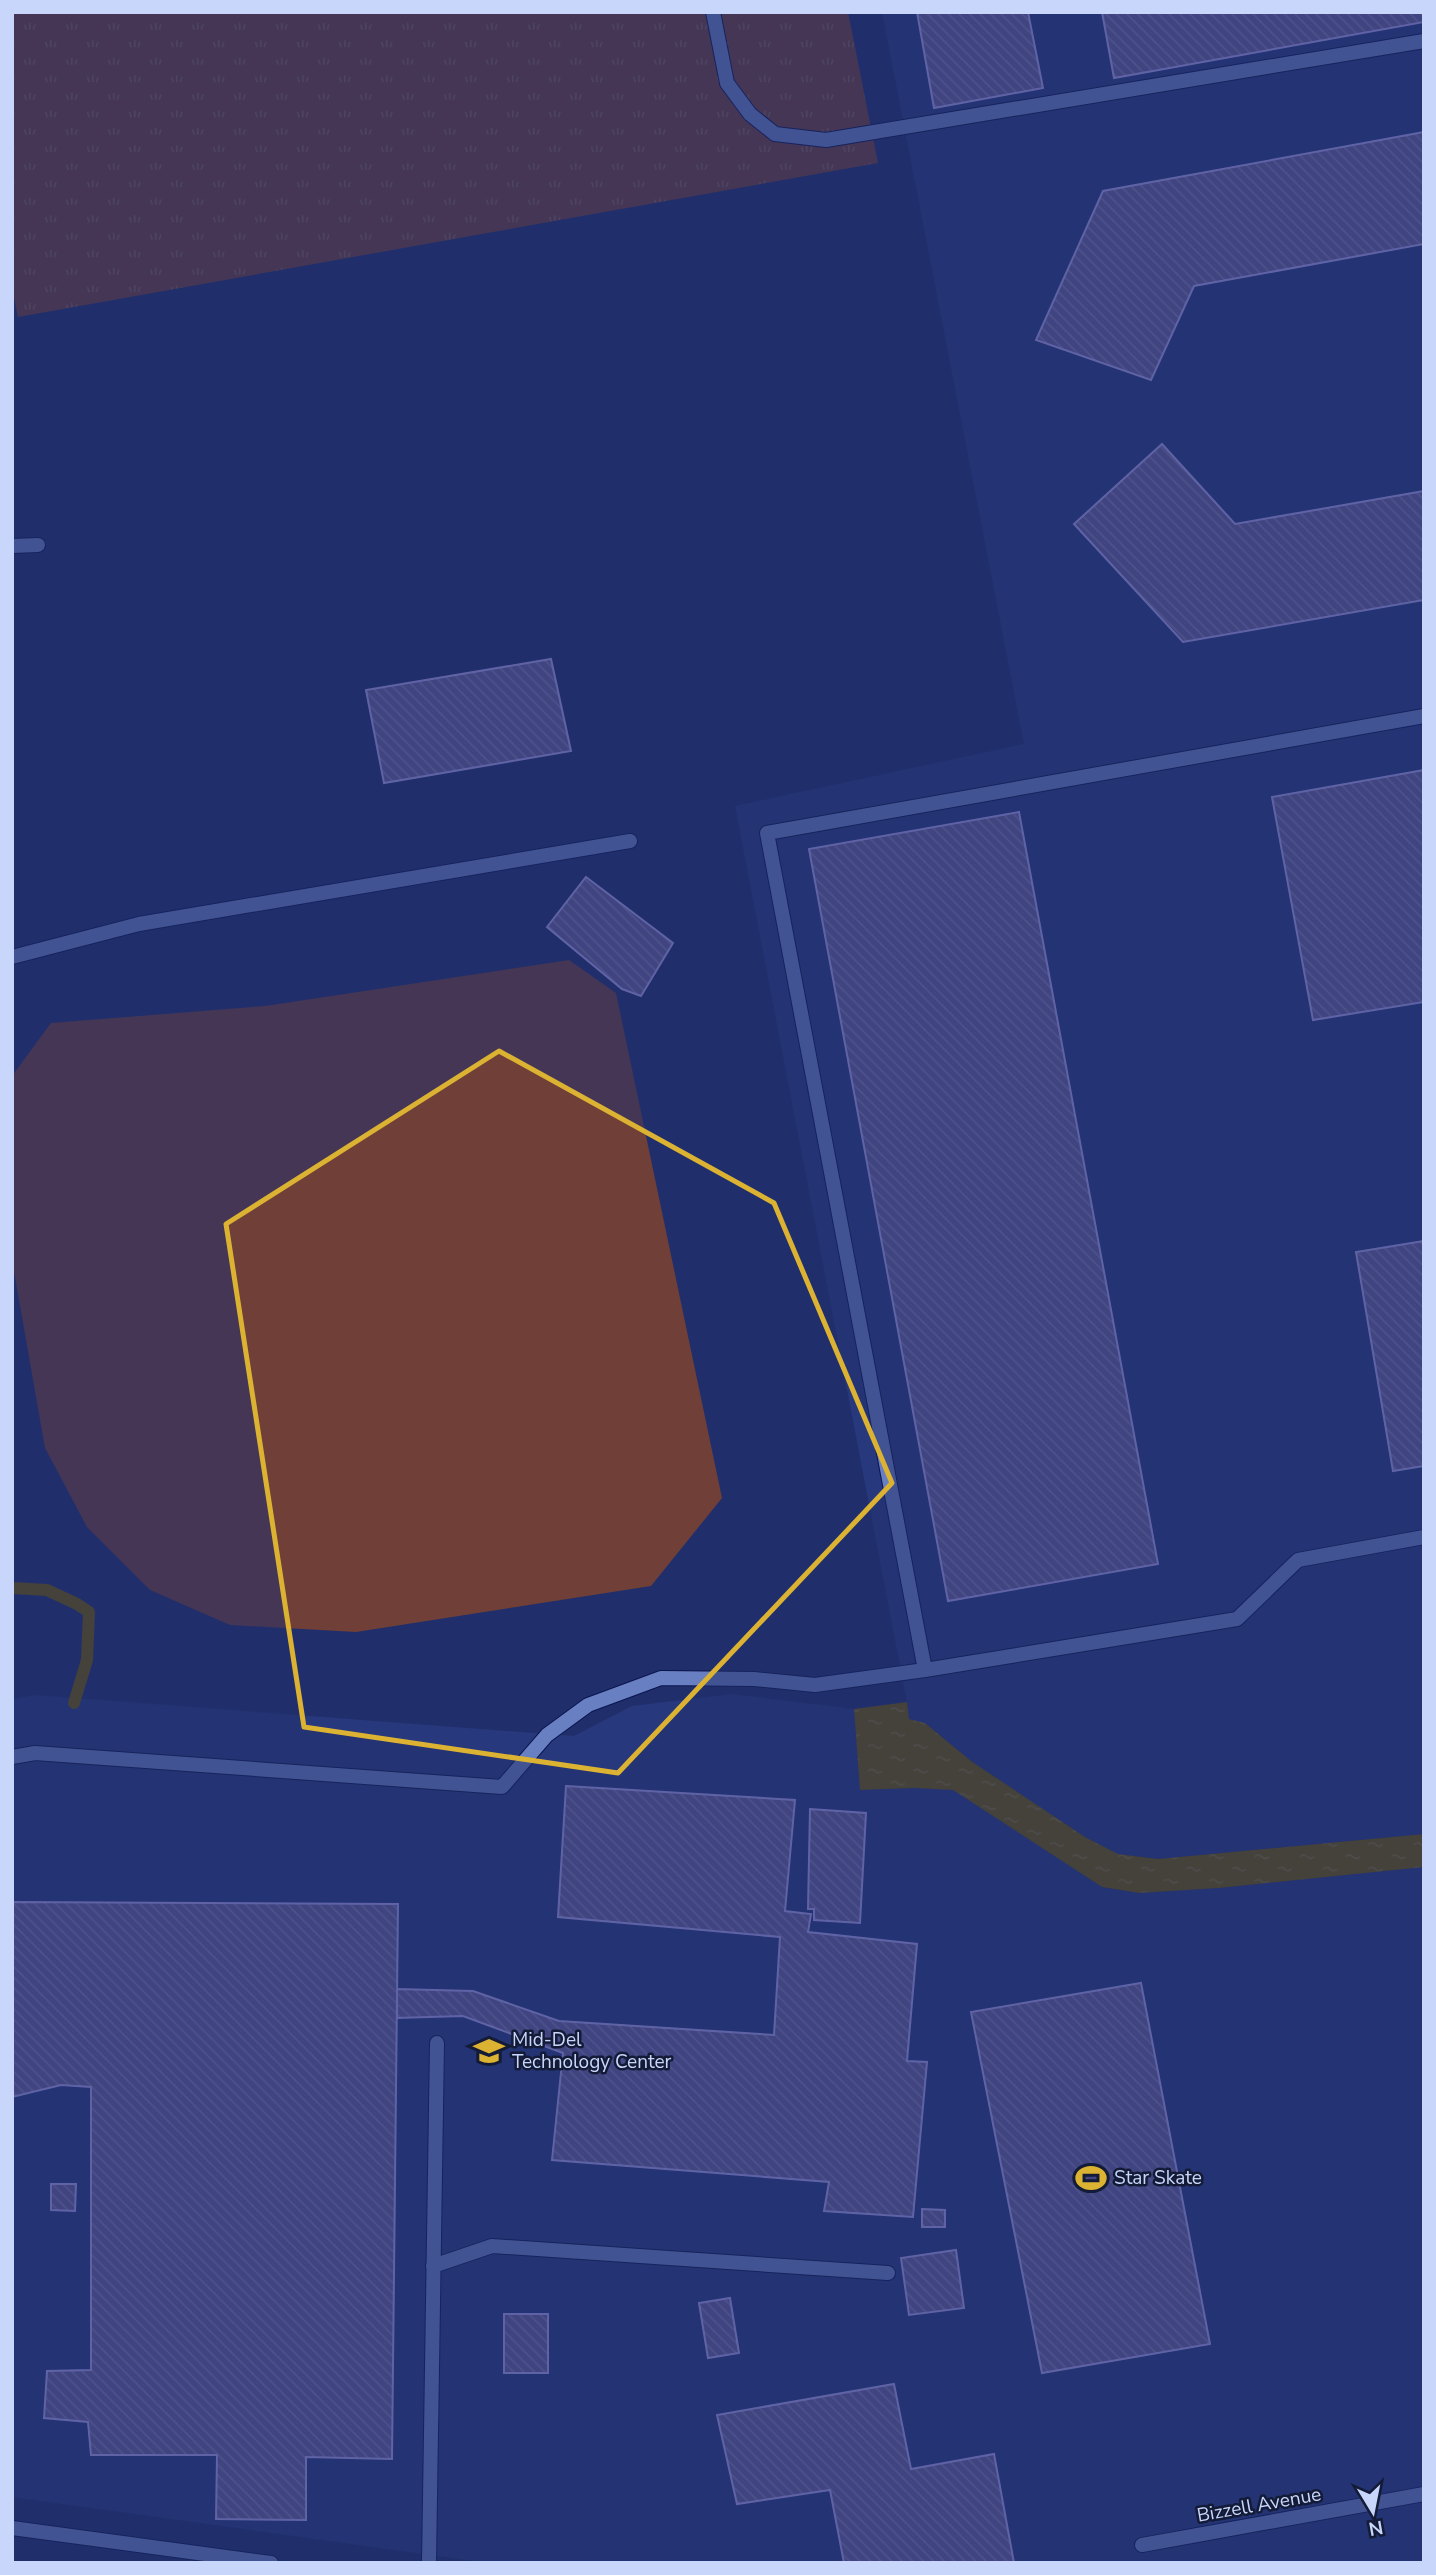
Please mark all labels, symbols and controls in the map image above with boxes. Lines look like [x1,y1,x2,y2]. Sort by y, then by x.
place label: Mid-Del Technology Center [512,2027,672,2075]
school or university icon: Mid-Del Technology Center [472,2034,506,2068]
sports icon: Star Skate [1074,2161,1108,2195]
place label: Star Skate [1114,2165,1202,2191]
north arrow [1338,2477,1408,2547]
street label: Bizzell Avenue [1195,2481,1323,2529]
text: N [1367,2514,1385,2542]

